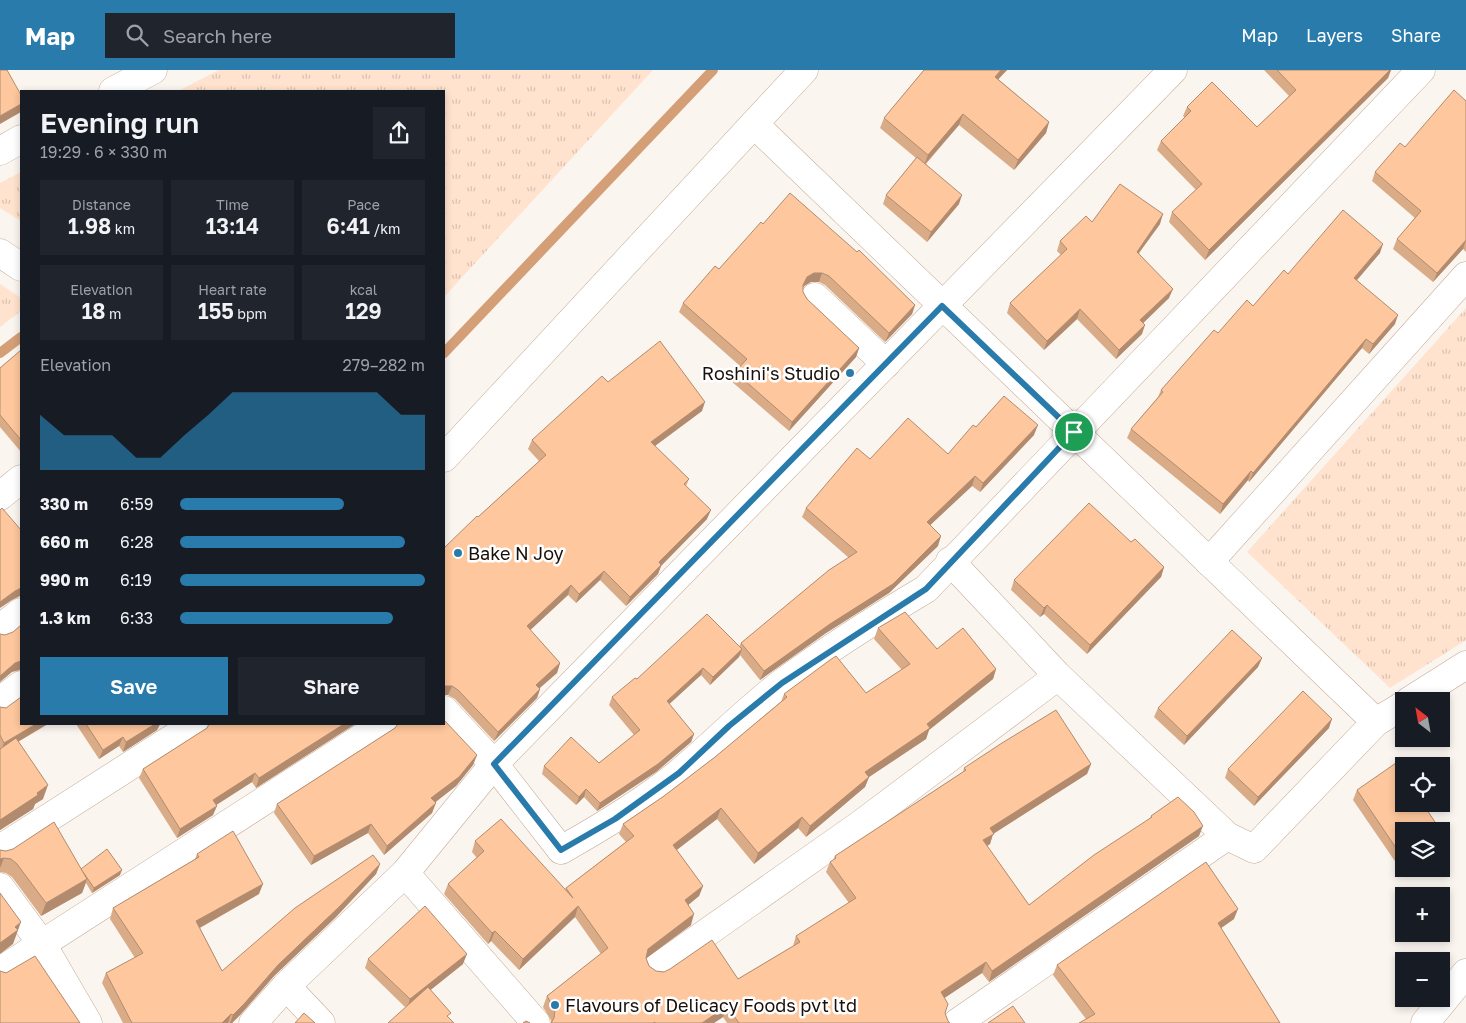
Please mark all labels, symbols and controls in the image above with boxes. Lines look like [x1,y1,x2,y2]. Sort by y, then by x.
search box [105,13,455,58]
text: Map [25,21,75,50]
icon: search [123,21,151,49]
text: Search here [163,24,272,47]
text: Map [1241,24,1278,46]
text: Layers [1306,24,1363,46]
text: Share [1391,24,1441,46]
text: Evening run [40,106,199,139]
button: share [373,107,425,159]
text: 19:29 · 6 × 330 m [40,142,167,162]
text: Distance [72,196,131,213]
text: Time [216,196,249,213]
text: Pace [347,196,380,213]
text: 1.98 [68,213,111,239]
text: 13:14 [206,213,259,239]
text: 6:41 [327,213,370,239]
text: km [111,220,135,237]
text: /km [370,220,400,237]
text: Elevation [70,281,133,298]
text: Heart rate [198,281,267,298]
text: kcal [350,281,377,298]
text: 18 [82,298,105,324]
text: 155 [198,298,234,324]
text: 129 [345,298,382,324]
text: m [105,305,121,322]
text: bpm [234,305,267,322]
text: Elevation [40,355,111,375]
text: 279–282 m [343,355,425,375]
place label: Roshini's Studio [702,362,840,384]
marker: Roshini's Studio [844,367,856,379]
pin [1053,411,1095,453]
icon: arrive [1060,418,1088,446]
text: 330 m [40,494,88,514]
text: 6:59 [120,494,153,514]
text: 660 m [40,532,89,552]
text: 6:28 [120,532,154,552]
place label: Bake N Joy [468,542,564,564]
marker: Bake N Joy [452,547,464,559]
text: 990 m [40,570,89,590]
text: 6:19 [120,570,152,590]
text: 1.3 km [40,608,90,628]
text: 6:33 [120,608,153,628]
button: Save [40,657,228,715]
button: Share [238,657,425,715]
north arrow [1395,692,1450,748]
map controls [1395,692,1450,1007]
button: locate [1395,757,1450,812]
button: layers [1395,822,1450,877]
button: + [1395,887,1450,942]
button: − [1395,952,1450,1007]
place label: Flavours of Delicacy Foods pvt ltd [565,994,857,1016]
marker: Flavours of Delicacy Foods pvt ltd [549,999,561,1011]

